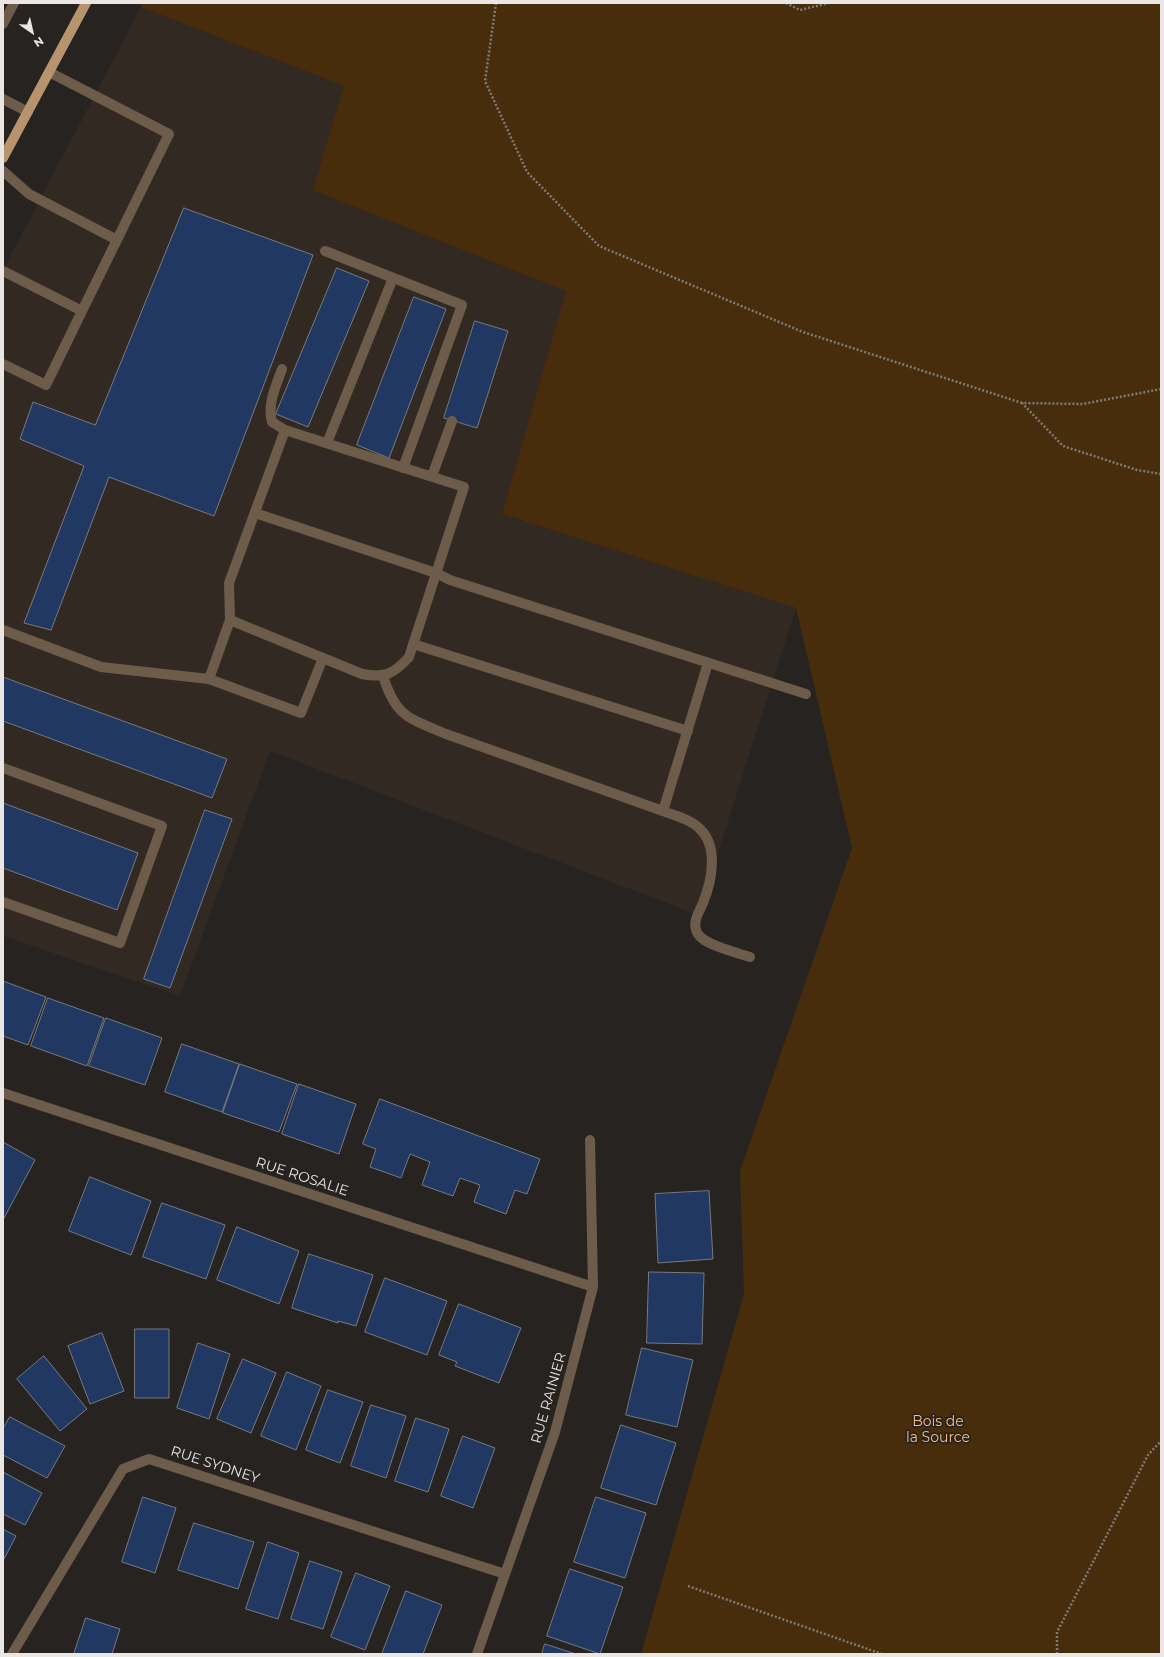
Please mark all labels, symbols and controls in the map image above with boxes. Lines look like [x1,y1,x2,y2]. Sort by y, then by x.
north arrow [12,12,52,52]
text: N [31,34,46,50]
street label: RUE ROSALIE [253,1154,351,1200]
street label: RUE RAINIER [528,1351,570,1445]
park label: Bois de la Source [906,1414,970,1446]
street label: RUE SYDNEY [168,1443,262,1487]

